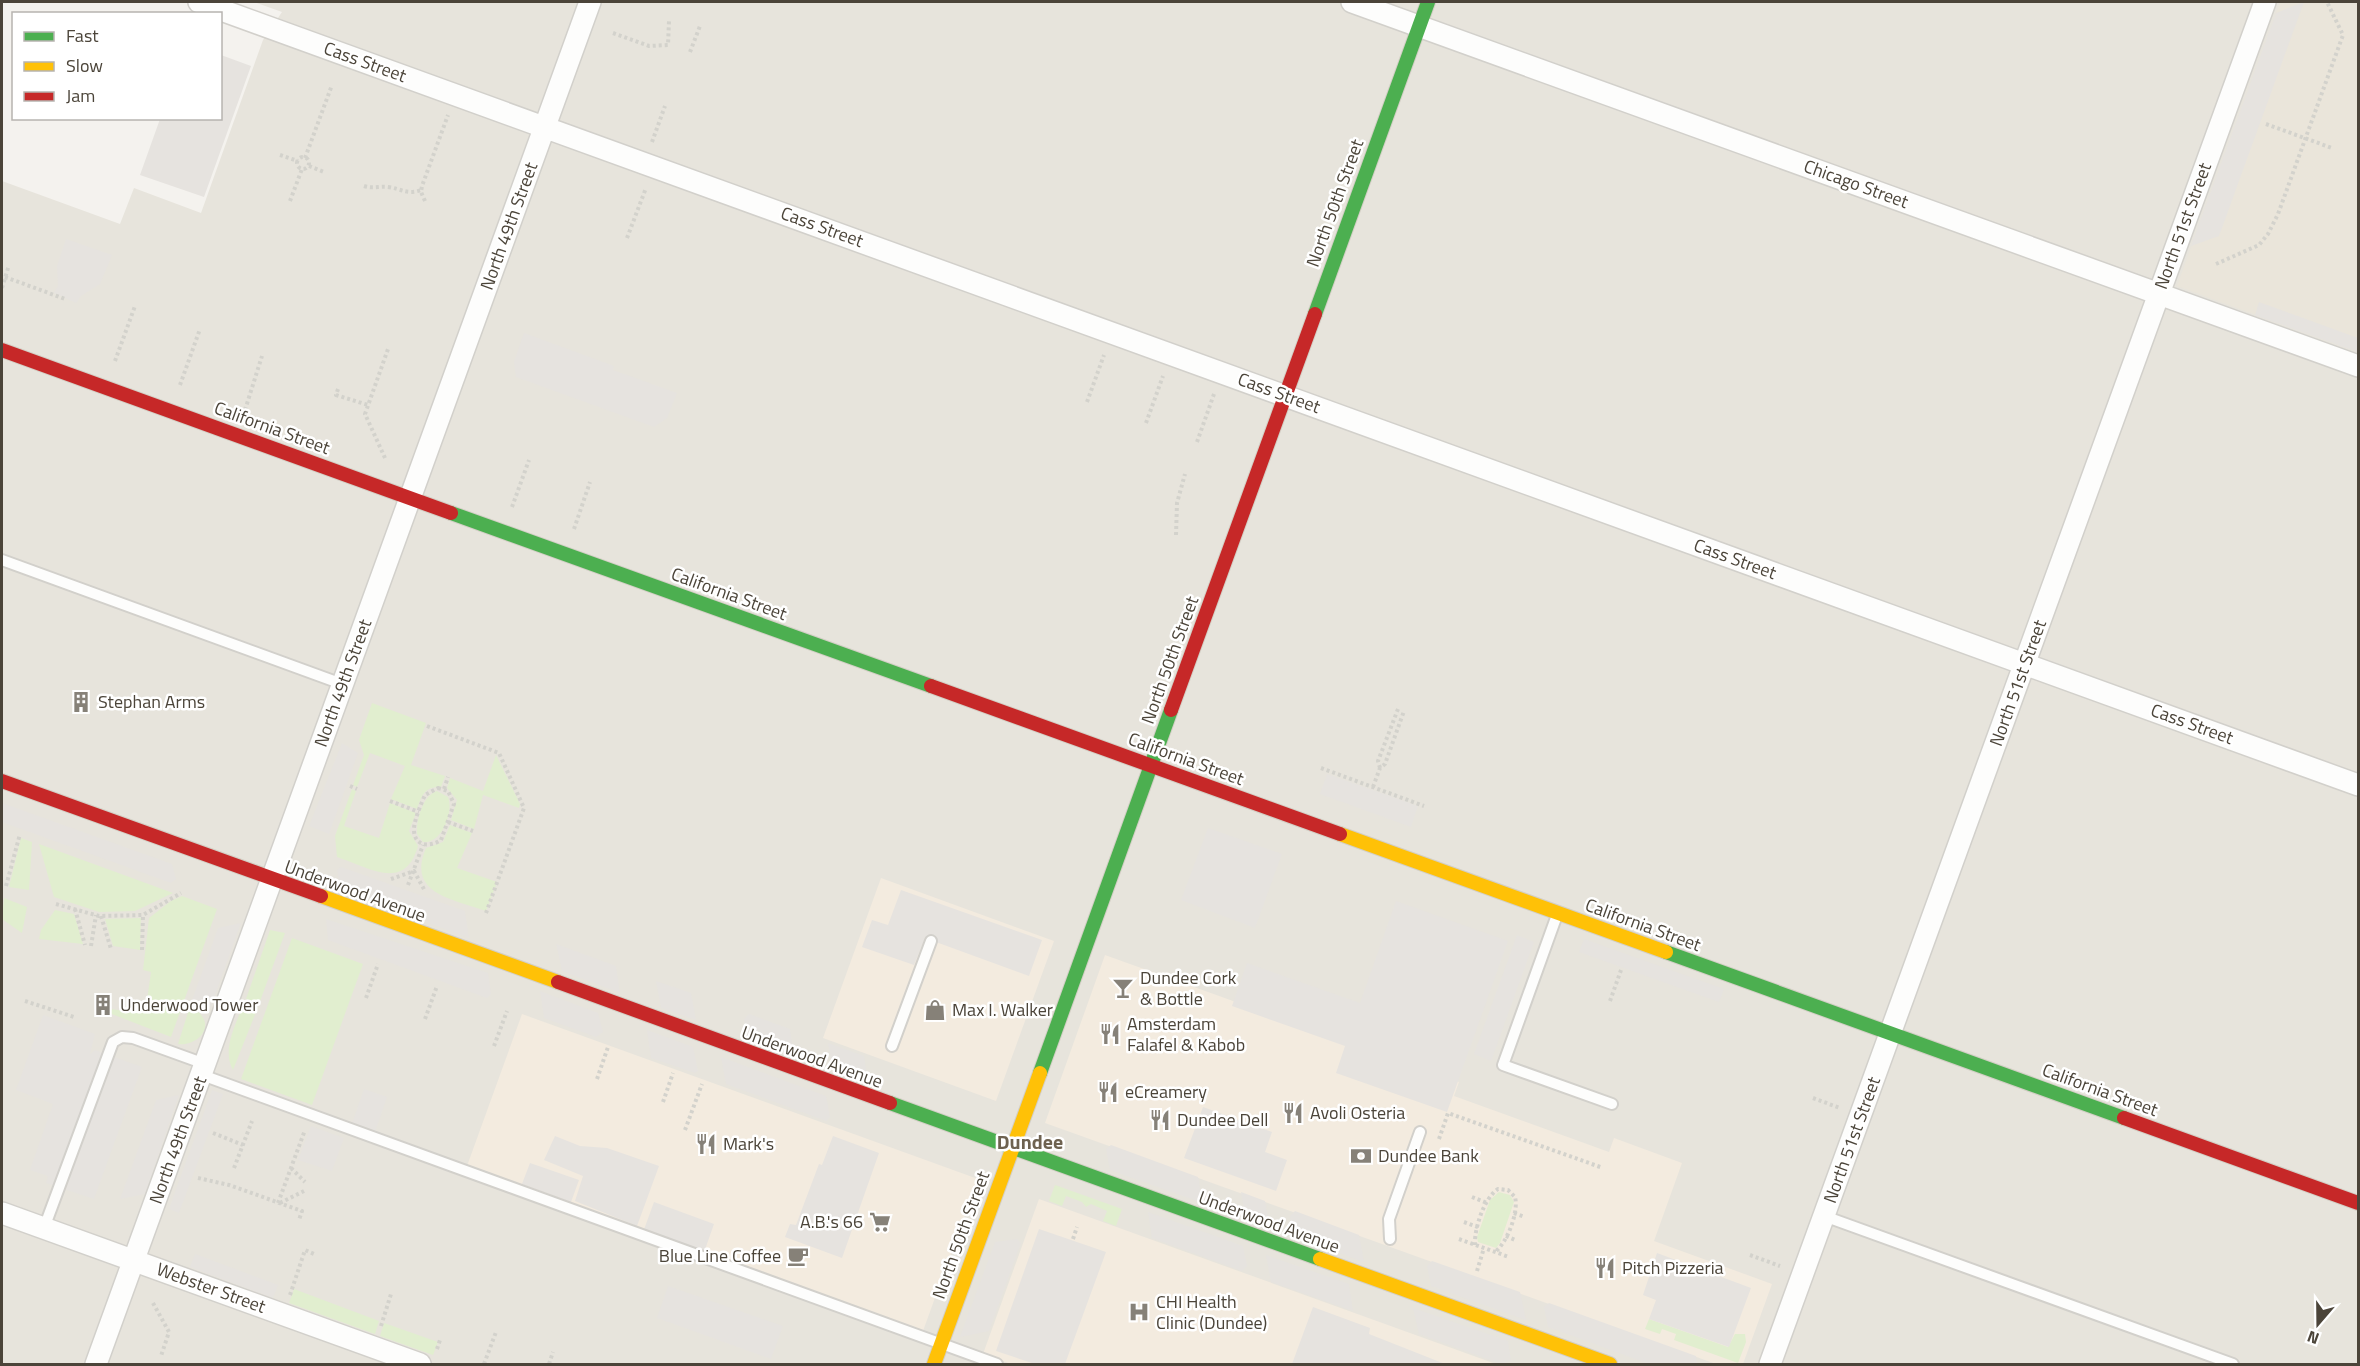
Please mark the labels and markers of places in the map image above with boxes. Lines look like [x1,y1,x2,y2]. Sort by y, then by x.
place label: Stephan Arms [98,688,205,715]
building icon: Stephan Arms [69,690,93,714]
place label: Dundee Cork & Bottle [1140,964,1237,1012]
bar icon: Dundee Cork & Bottle [1111,976,1135,1000]
place label: Underwood Tower [120,991,258,1018]
building icon: Underwood Tower [91,993,115,1017]
place label: Max I. Walker [952,996,1053,1023]
shop icon: Max I. Walker [923,998,947,1022]
place label: Amsterdam Falafel & Kabob [1127,1010,1245,1058]
restaurant icon: Amsterdam Falafel & Kabob [1098,1022,1122,1046]
place label: eCreamery [1125,1078,1207,1105]
restaurant icon: eCreamery [1096,1080,1120,1104]
place label: Avoli Osteria [1310,1099,1405,1126]
restaurant icon: Avoli Osteria [1281,1101,1305,1125]
place label: Dundee Dell [1177,1106,1269,1133]
restaurant icon: Dundee Dell [1148,1108,1172,1132]
place label: Mark's [723,1130,774,1157]
restaurant icon: Mark's [694,1132,718,1156]
place label: Dundee Bank [1378,1142,1479,1169]
bank icon: Dundee Bank [1349,1144,1373,1168]
place label: A.B.'s 66 [800,1208,863,1235]
supermarket icon: A.B.'s 66 [868,1210,892,1234]
place label: Blue Line Coffee [659,1242,781,1269]
cafe icon: Blue Line Coffee [786,1244,810,1268]
place label: Pitch Pizzeria [1622,1254,1724,1281]
restaurant icon: Pitch Pizzeria [1593,1256,1617,1280]
place label: CHI Health Clinic (Dundee) [1156,1288,1267,1336]
hospital icon: CHI Health Clinic (Dundee) [1127,1300,1151,1324]

